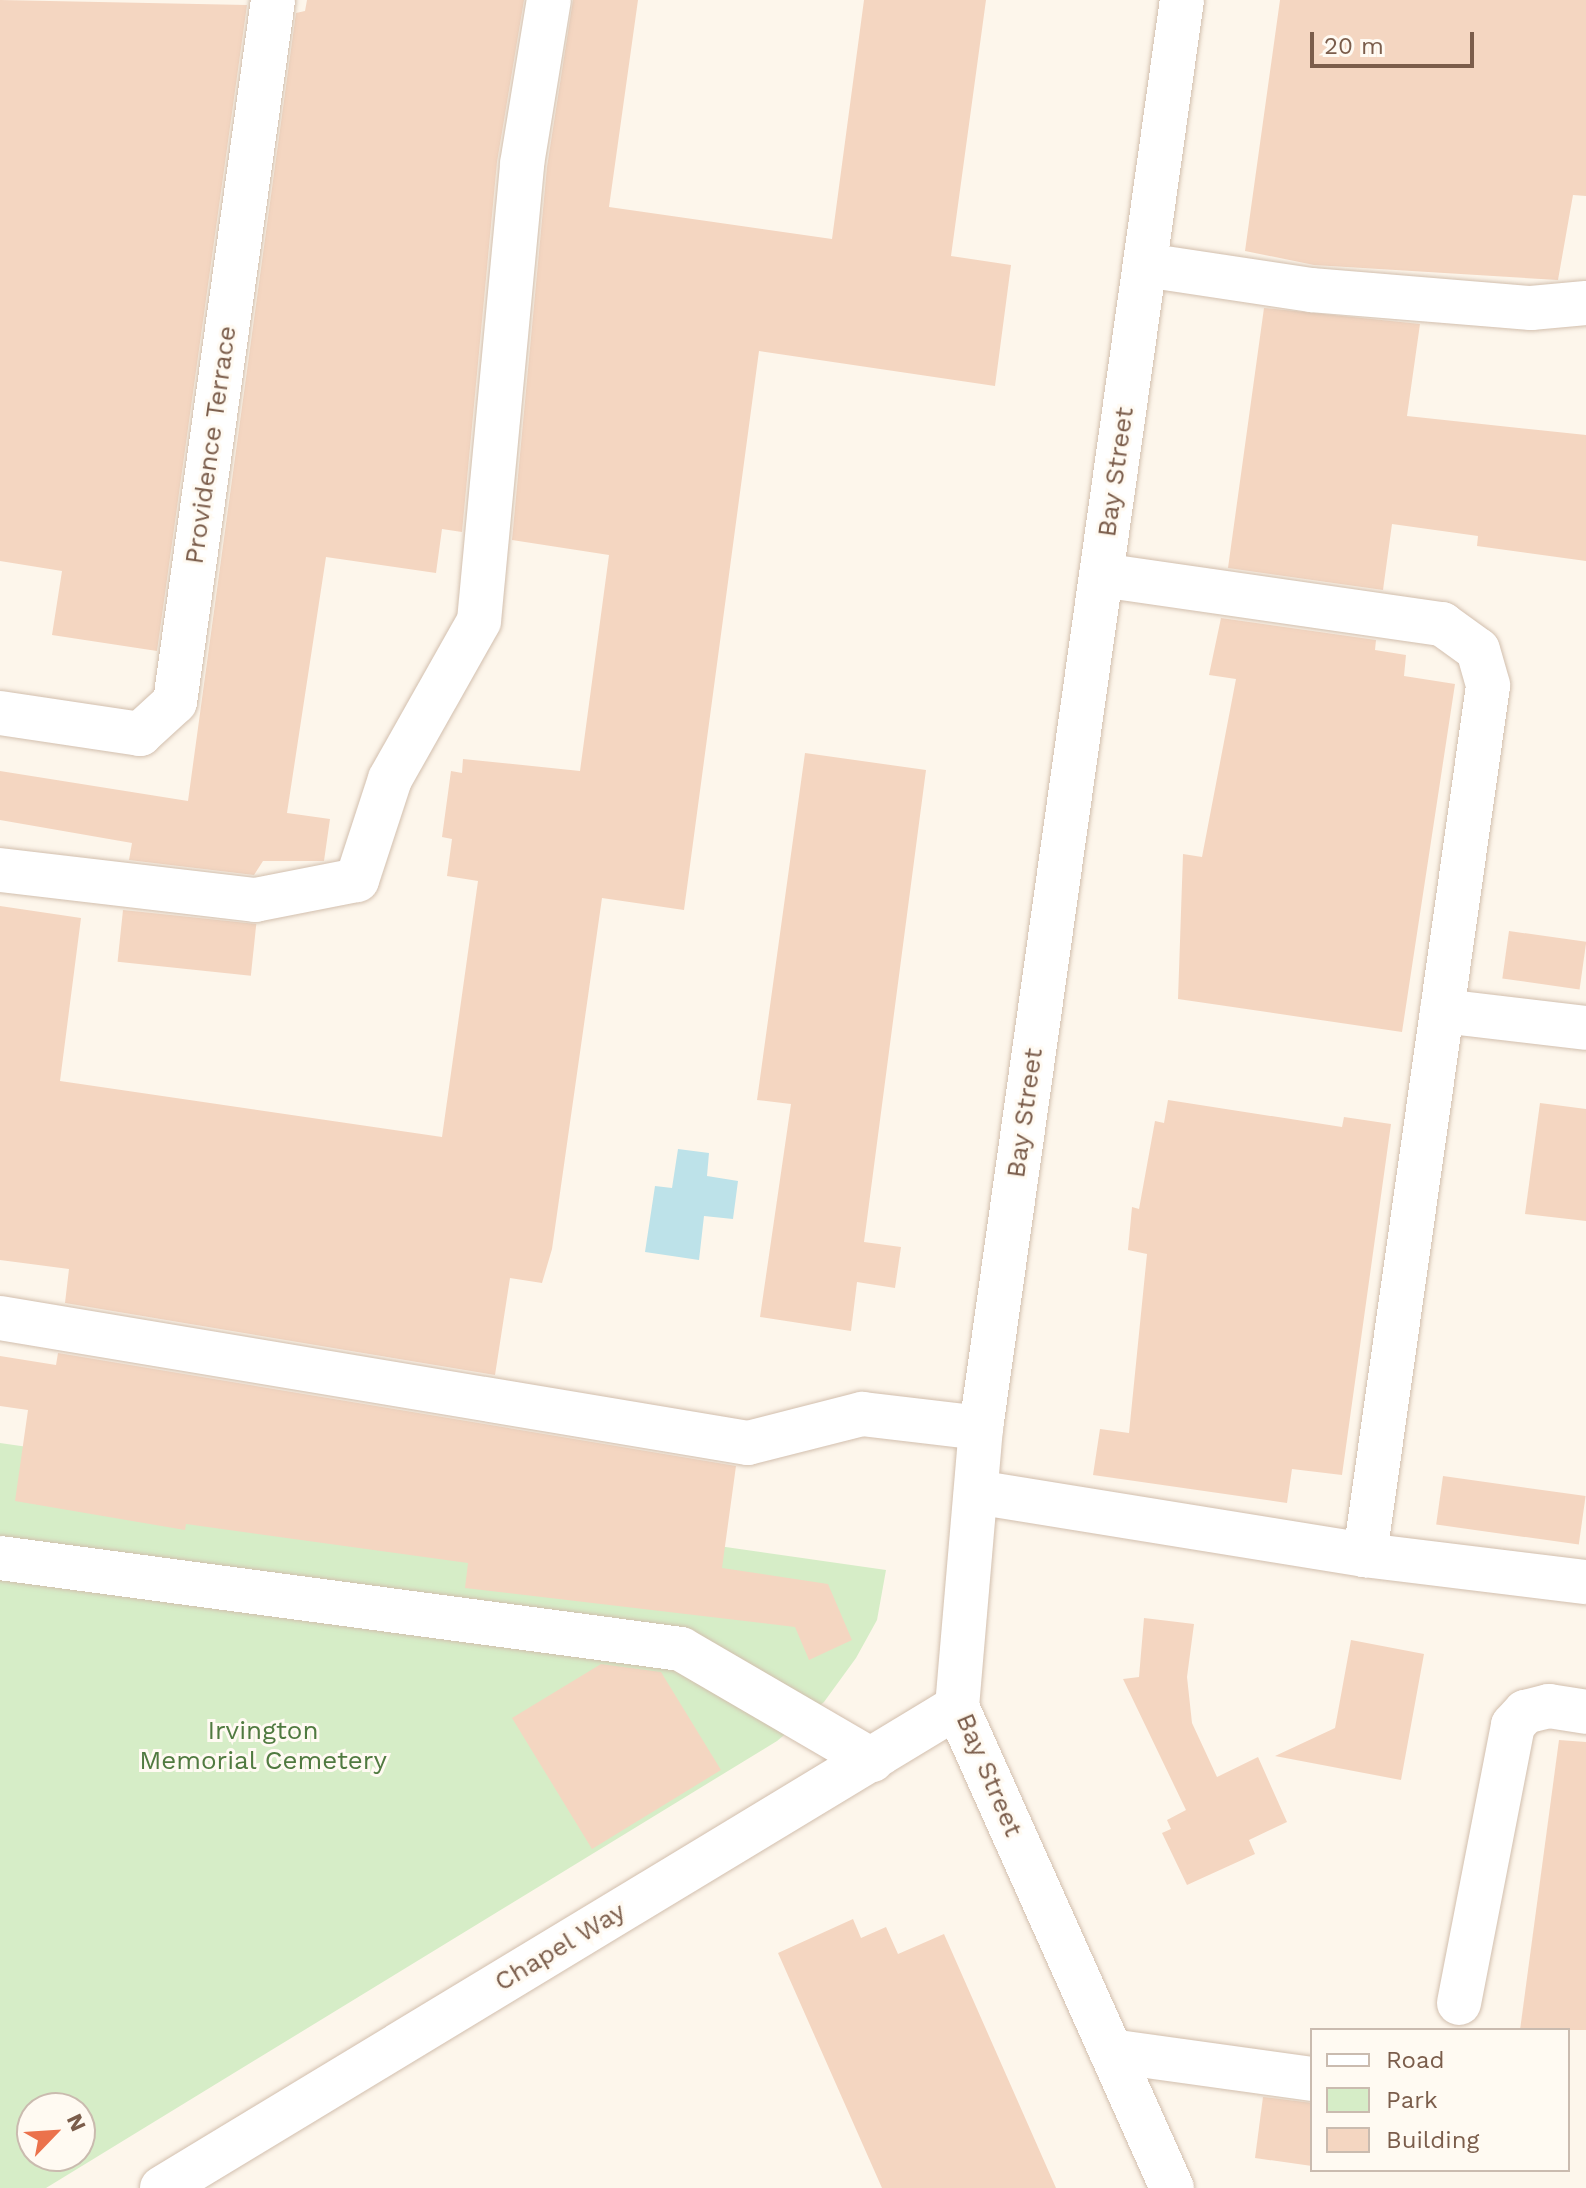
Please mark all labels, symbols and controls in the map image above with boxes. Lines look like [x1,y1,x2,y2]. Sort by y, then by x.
scale bar [1314,16,1478,66]
text: 20 m [1324,32,1384,60]
street label: Providence Terrace [179,324,243,566]
street label: Bay Street [1091,405,1141,539]
street label: Bay Street [1000,1046,1050,1180]
street label: Bay Street [949,1708,1029,1842]
park label: Irvington Memorial Cemetery [139,1715,387,1776]
street label: Chapel Way [488,1895,632,1999]
legend [1310,2028,1570,2172]
text: Road [1386,2046,1445,2074]
text: Park [1386,2086,1438,2114]
north arrow [16,2092,96,2172]
text: N [62,2110,91,2135]
text: Building [1386,2126,1479,2154]

